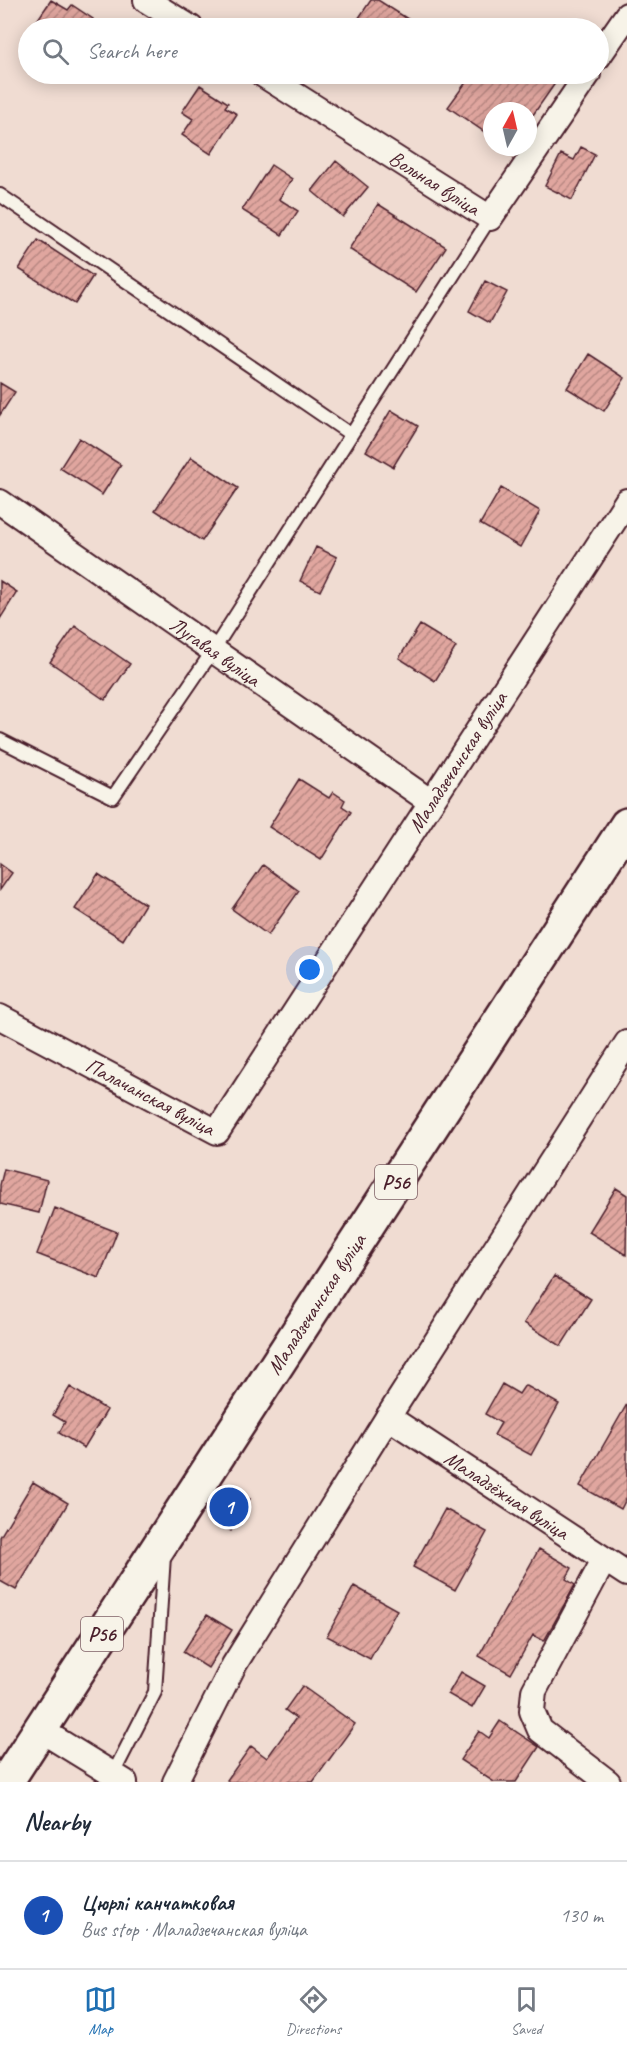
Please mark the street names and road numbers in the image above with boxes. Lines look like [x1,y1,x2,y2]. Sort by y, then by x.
street label: Вольная вуліца [384,145,486,222]
street label: Лугавая вуліца [165,611,267,693]
street label: Маладзечанская вуліца [402,685,514,837]
street label: Палачанская вуліца [81,1052,221,1142]
road number: Р56 [375,1165,417,1199]
street label: Маладзечанская вуліца [261,1227,372,1379]
street label: Маладзёжная вуліца [440,1445,575,1546]
road number: Р56 [81,1617,123,1651]

